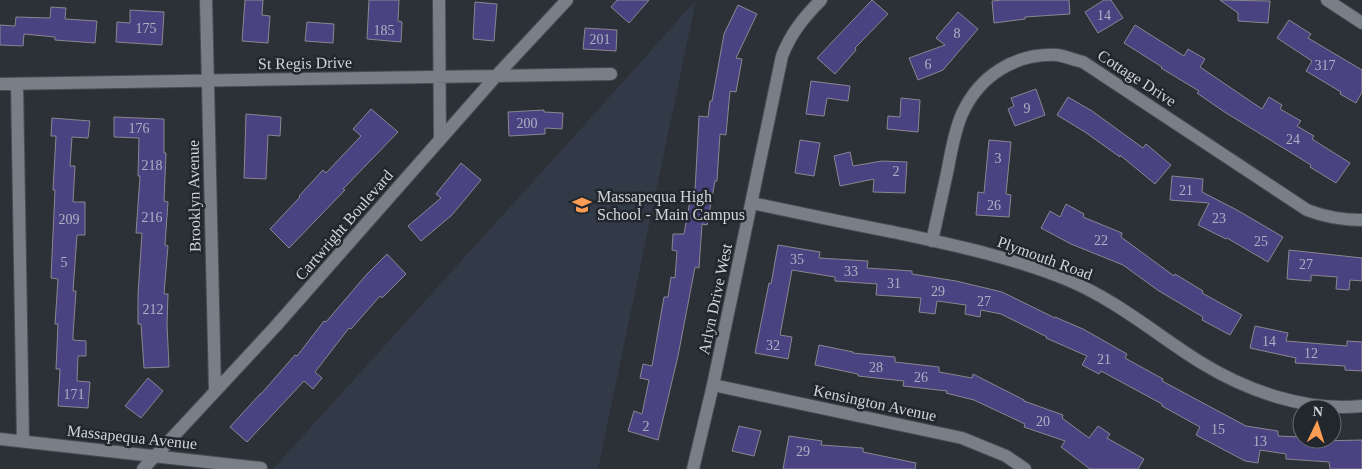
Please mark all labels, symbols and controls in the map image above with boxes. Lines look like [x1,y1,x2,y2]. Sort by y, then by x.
house number: 14 [1097,8,1111,23]
house number: 175 [136,21,157,36]
house number: 185 [374,23,395,38]
house number: 8 [954,26,961,41]
house number: 201 [590,32,611,47]
street label: Cottage Drive [1094,46,1179,111]
street label: St Regis Drive [258,54,352,73]
house number: 6 [925,57,932,72]
house number: 317 [1315,58,1336,73]
house number: 9 [1024,101,1031,116]
house number: 200 [517,116,538,131]
house number: 176 [129,121,150,136]
house number: 24 [1286,132,1300,147]
street label: Brooklyn Avenue [185,140,204,252]
house number: 3 [995,151,1002,166]
house number: 218 [142,158,163,173]
house number: 2 [893,164,900,179]
street label: Cartwright Boulevard [292,167,397,284]
house number: 21 [1179,183,1193,198]
place label: Massapequa High School - Main Campus [597,188,745,224]
school or university icon: Massapequa High School - Main Campus [571,194,593,216]
house number: 26 [987,198,1001,213]
house number: 216 [142,210,163,225]
house number: 23 [1212,211,1226,226]
house number: 209 [59,212,80,227]
street label: Plymouth Road [995,233,1095,284]
house number: 22 [1094,233,1108,248]
house number: 25 [1254,234,1268,249]
street label: Arlyn Drive West [695,241,736,356]
house number: 35 [790,252,804,267]
house number: 5 [61,255,68,270]
house number: 27 [1299,257,1313,272]
house number: 33 [844,264,858,279]
house number: 31 [887,276,901,291]
house number: 29 [931,284,945,299]
house number: 27 [977,294,991,309]
house number: 212 [143,302,164,317]
house number: 14 [1262,334,1276,349]
house number: 32 [766,338,780,353]
house number: 12 [1304,346,1318,361]
house number: 21 [1097,352,1111,367]
house number: 28 [869,360,883,375]
house number: 26 [914,370,928,385]
street label: Kensington Avenue [812,382,938,425]
house number: 171 [64,387,85,402]
north arrow [1292,399,1342,449]
text: N [1312,404,1323,419]
house number: 20 [1036,414,1050,429]
house number: 2 [643,419,650,434]
street label: Massapequa Avenue [66,422,198,453]
house number: 15 [1211,422,1225,437]
house number: 13 [1253,434,1267,449]
house number: 29 [796,444,810,459]

